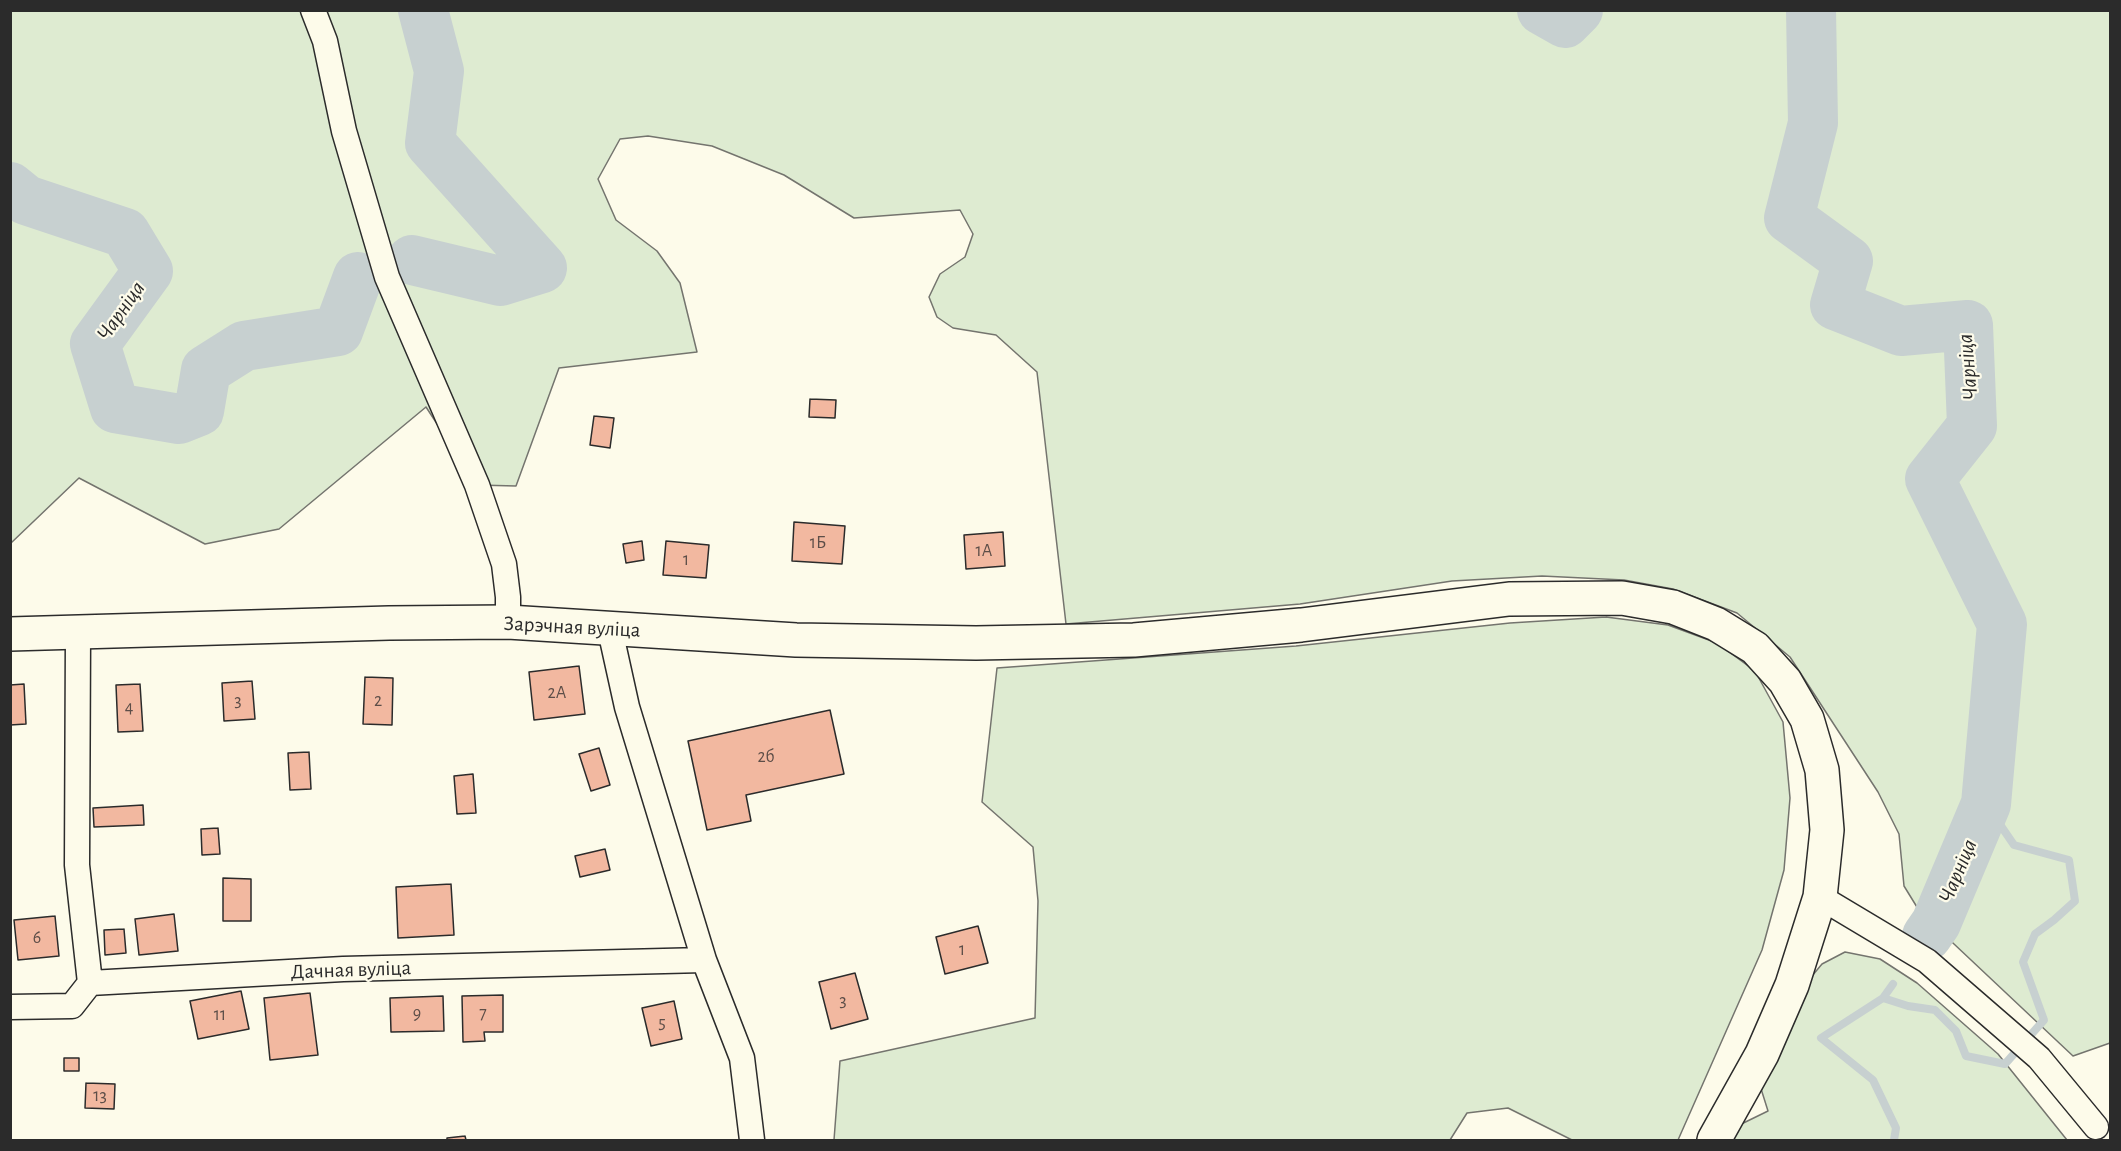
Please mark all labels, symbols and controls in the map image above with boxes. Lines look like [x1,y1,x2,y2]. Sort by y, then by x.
water label: Чарніца [91,276,151,346]
water label: Чарніца [1952,333,1984,401]
house number: 1Б [810,532,826,554]
house number: 1А [976,540,992,562]
house number: 1 [683,549,689,571]
street label: Зарэчная вуліца [503,611,641,643]
house number: 2А [548,682,566,704]
house number: 3 [234,690,242,712]
house number: 2 [374,690,382,712]
house number: 4 [125,697,133,719]
house number: 2б [757,746,775,768]
water label: Чарніца [1933,835,1983,907]
house number: 6 [33,927,41,949]
house number: 1 [959,939,965,961]
street label: Дачная вуліца [290,955,412,985]
house number: 3 [839,990,847,1012]
house number: 9 [413,1003,421,1025]
house number: 7 [479,1003,487,1025]
house number: 11 [214,1004,226,1026]
house number: 5 [658,1012,666,1034]
house number: 13 [93,1085,107,1107]

